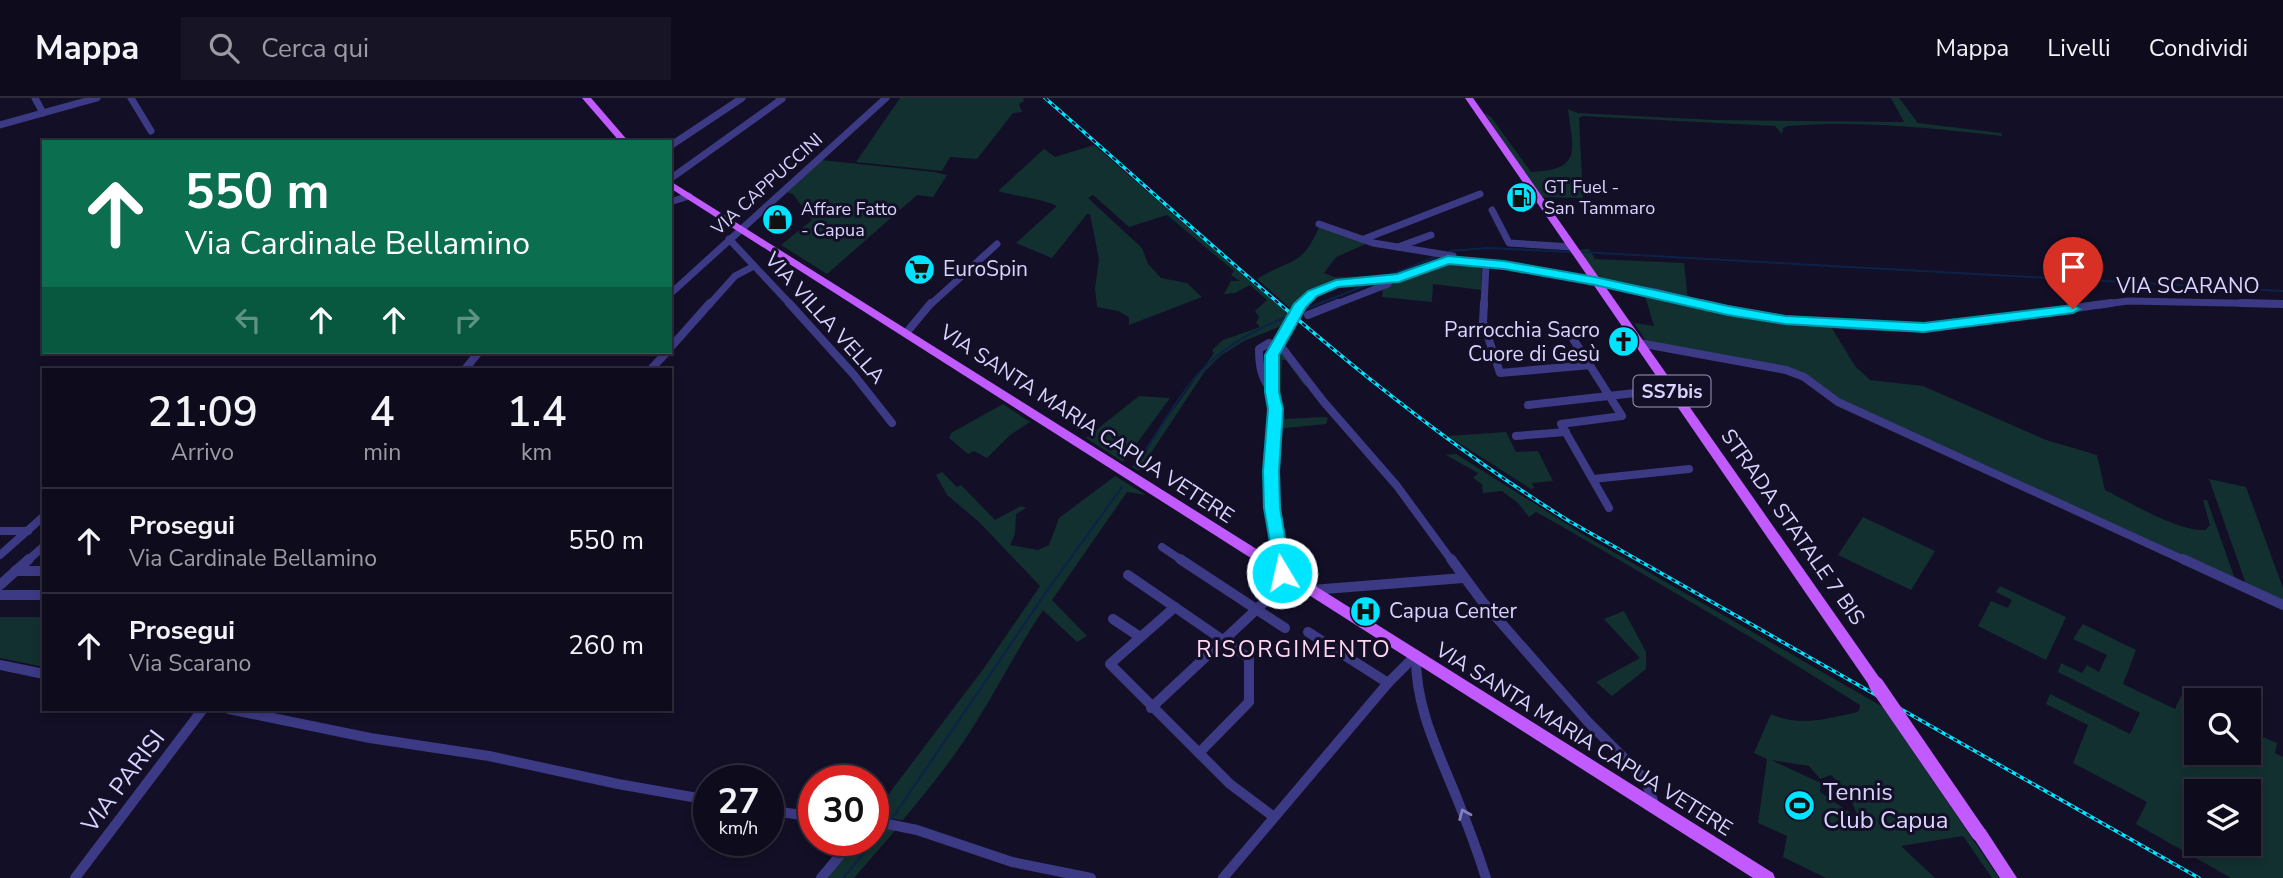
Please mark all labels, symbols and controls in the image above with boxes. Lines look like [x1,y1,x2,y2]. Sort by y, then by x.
search box [181,17,671,80]
text: Mappa [35,26,139,71]
icon: search [205,29,243,67]
text: Cerca qui [261,31,369,66]
text: Mappa [1935,32,2009,64]
text: Livelli [2047,32,2111,64]
text: Condividi [2149,32,2248,64]
street label: VIA CAPPUCCINI [705,128,828,241]
text: 550 m [185,158,329,225]
icon: ahead [70,168,161,259]
place label: GT Fuel - San Tammaro [1544,175,1655,220]
fuel station icon: GT Fuel - San Tammaro [1504,180,1538,214]
place label: Affare Fatto - Capua [801,197,897,242]
shop icon: Affare Fatto - Capua [761,202,795,236]
text: Via Cardinale Bellamino [185,222,530,265]
pin [2043,237,2103,309]
street label: VIA VILLA VELLA [758,246,892,390]
icon: arrive [2054,248,2092,286]
supermarket icon: EuroSpin [903,252,937,286]
place label: EuroSpin [943,255,1028,283]
street label: VIA SCARANO [2115,272,2260,300]
icon: left [229,301,267,339]
icon: ahead [302,301,340,339]
icon: ahead [375,301,413,339]
icon: right [448,301,486,339]
place label: Parrocchia Sacro Cuore di Gesù [1444,316,1600,368]
street label: VIA SANTA MARIA CAPUA VETERE [934,318,1239,530]
church icon: Parrocchia Sacro Cuore di Gesù [1606,325,1640,359]
road number: SS7bis [1634,376,1710,406]
text: 21:09 [147,384,258,441]
text: 4 [370,384,395,441]
text: 1.4 [506,384,567,441]
street label: STRADA STATALE 7 BIS [1715,423,1872,631]
text: Arrivo [171,437,234,468]
text: min [363,437,401,468]
text: km [521,437,552,468]
text: Prosegui [129,508,235,543]
icon: ahead [70,522,108,560]
text: 550 m [568,523,644,558]
position arrow [1245,536,1319,610]
text: Via Cardinale Bellamino [129,543,377,574]
hospital icon: Capua Center [1349,594,1383,628]
place label: Capua Center [1389,597,1517,625]
text: Prosegui [129,613,235,648]
icon: ahead [70,627,108,665]
text: 260 m [568,628,644,663]
district label: RISORGIMENTO [1196,634,1392,665]
street label: VIA SANTA MARIA CAPUA VETERE [1429,635,1738,842]
text: Via Scarano [129,648,251,679]
map controls [2184,688,2261,856]
button: search [2184,688,2261,765]
street label: VIA PARISI [73,723,172,840]
speed limit sign: 30 [798,765,889,856]
place label: Tennis Club Capua [1823,776,1949,836]
text: 27 [717,778,760,825]
button: layers [2184,779,2261,856]
sports icon: Tennis Club Capua [1783,789,1817,823]
one-way arrow [1458,808,1472,820]
text: km/h [719,816,758,840]

